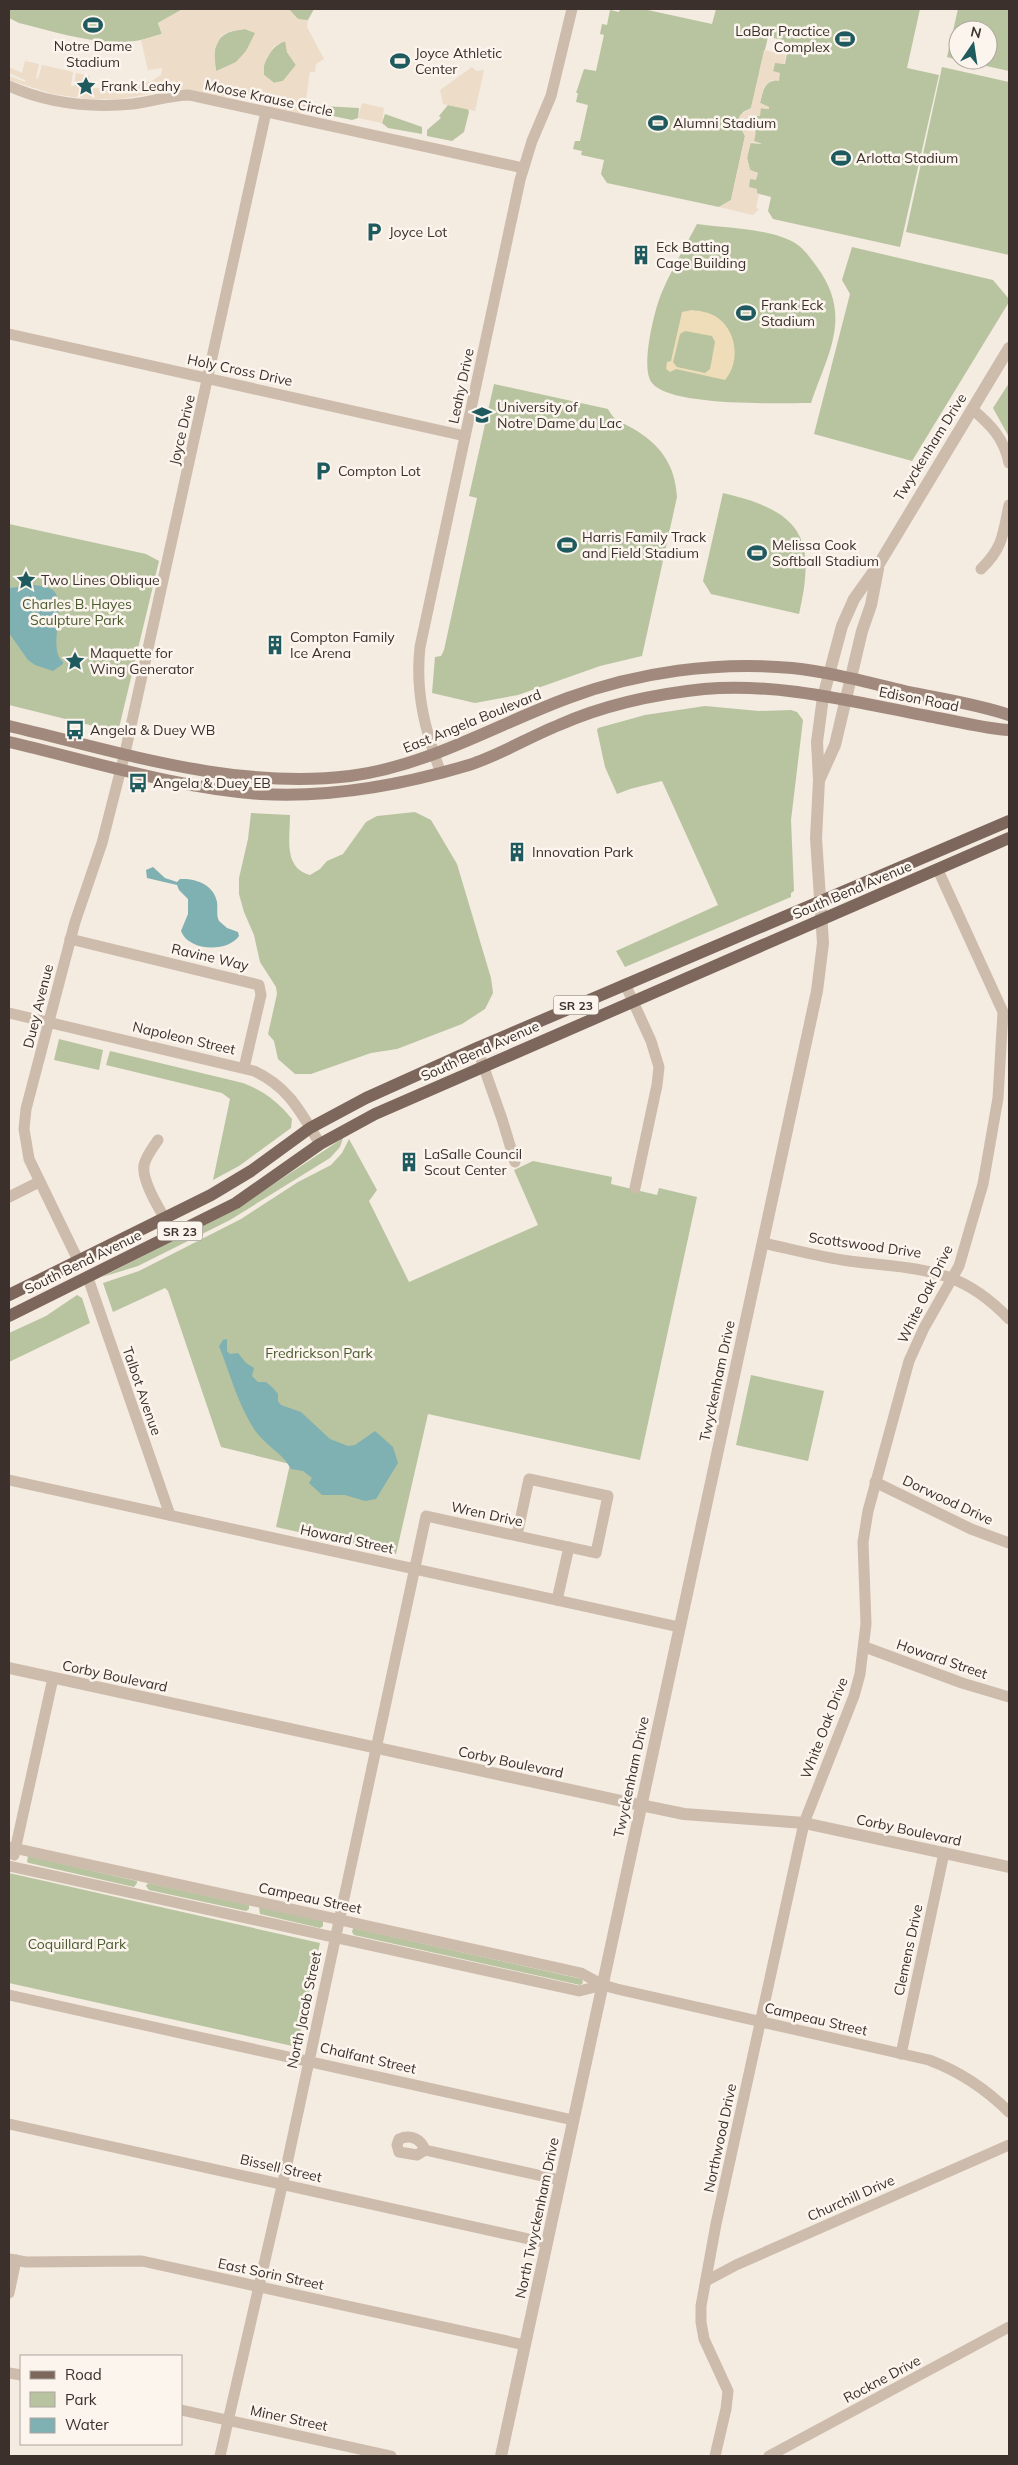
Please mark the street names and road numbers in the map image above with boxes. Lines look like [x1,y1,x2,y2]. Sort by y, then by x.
street label: Moose Krause Circle [203,76,335,120]
street label: Leahy Drive [444,347,478,425]
street label: Holy Cross Drive [186,350,294,390]
street label: Twyckenham Drive [890,390,970,504]
street label: Joyce Drive [165,393,199,467]
street label: Edison Road [878,682,960,716]
street label: East Angela Boulevard [400,685,544,757]
street label: South Bend Avenue [790,857,914,923]
street label: Ravine Way [170,939,251,975]
street label: Duey Avenue [19,962,57,1050]
road number: SR 23 [554,996,598,1014]
street label: Napoleon Street [131,1017,237,1059]
street label: South Bend Avenue [418,1017,542,1085]
road number: SR 23 [158,1222,202,1240]
street label: South Bend Avenue [22,1226,144,1298]
street label: Scottswood Drive [807,1228,923,1262]
street label: White Oak Drive [893,1242,957,1346]
street label: Twyckenham Drive [695,1319,739,1443]
street label: Talbot Avenue [118,1344,166,1438]
street label: Dorwood Drive [900,1471,996,1529]
street label: Wren Drive [449,1498,525,1530]
street label: Howard Street [299,1520,395,1558]
street label: Howard Street [894,1635,990,1683]
street label: Corby Boulevard [61,1656,169,1696]
street label: White Oak Drive [796,1675,852,1781]
street label: Twyckenham Drive [609,1715,653,1839]
street label: Corby Boulevard [457,1742,565,1782]
street label: Corby Boulevard [855,1810,963,1850]
street label: Campeau Street [257,1878,363,1918]
street label: Clemens Drive [890,1903,926,1997]
street label: North Jacob Street [283,1950,325,2070]
street label: Campeau Street [763,1998,869,2040]
street label: Chalfant Street [318,2038,418,2078]
street label: Northwood Drive [700,2082,740,2194]
street label: North Twyckenham Drive [511,2136,563,2300]
street label: Bissell Street [238,2150,324,2186]
street label: Churchill Drive [805,2171,897,2225]
street label: East Sorin Street [216,2254,326,2294]
street label: Rockne Drive [840,2351,924,2407]
street label: Miner Street [249,2401,329,2435]

